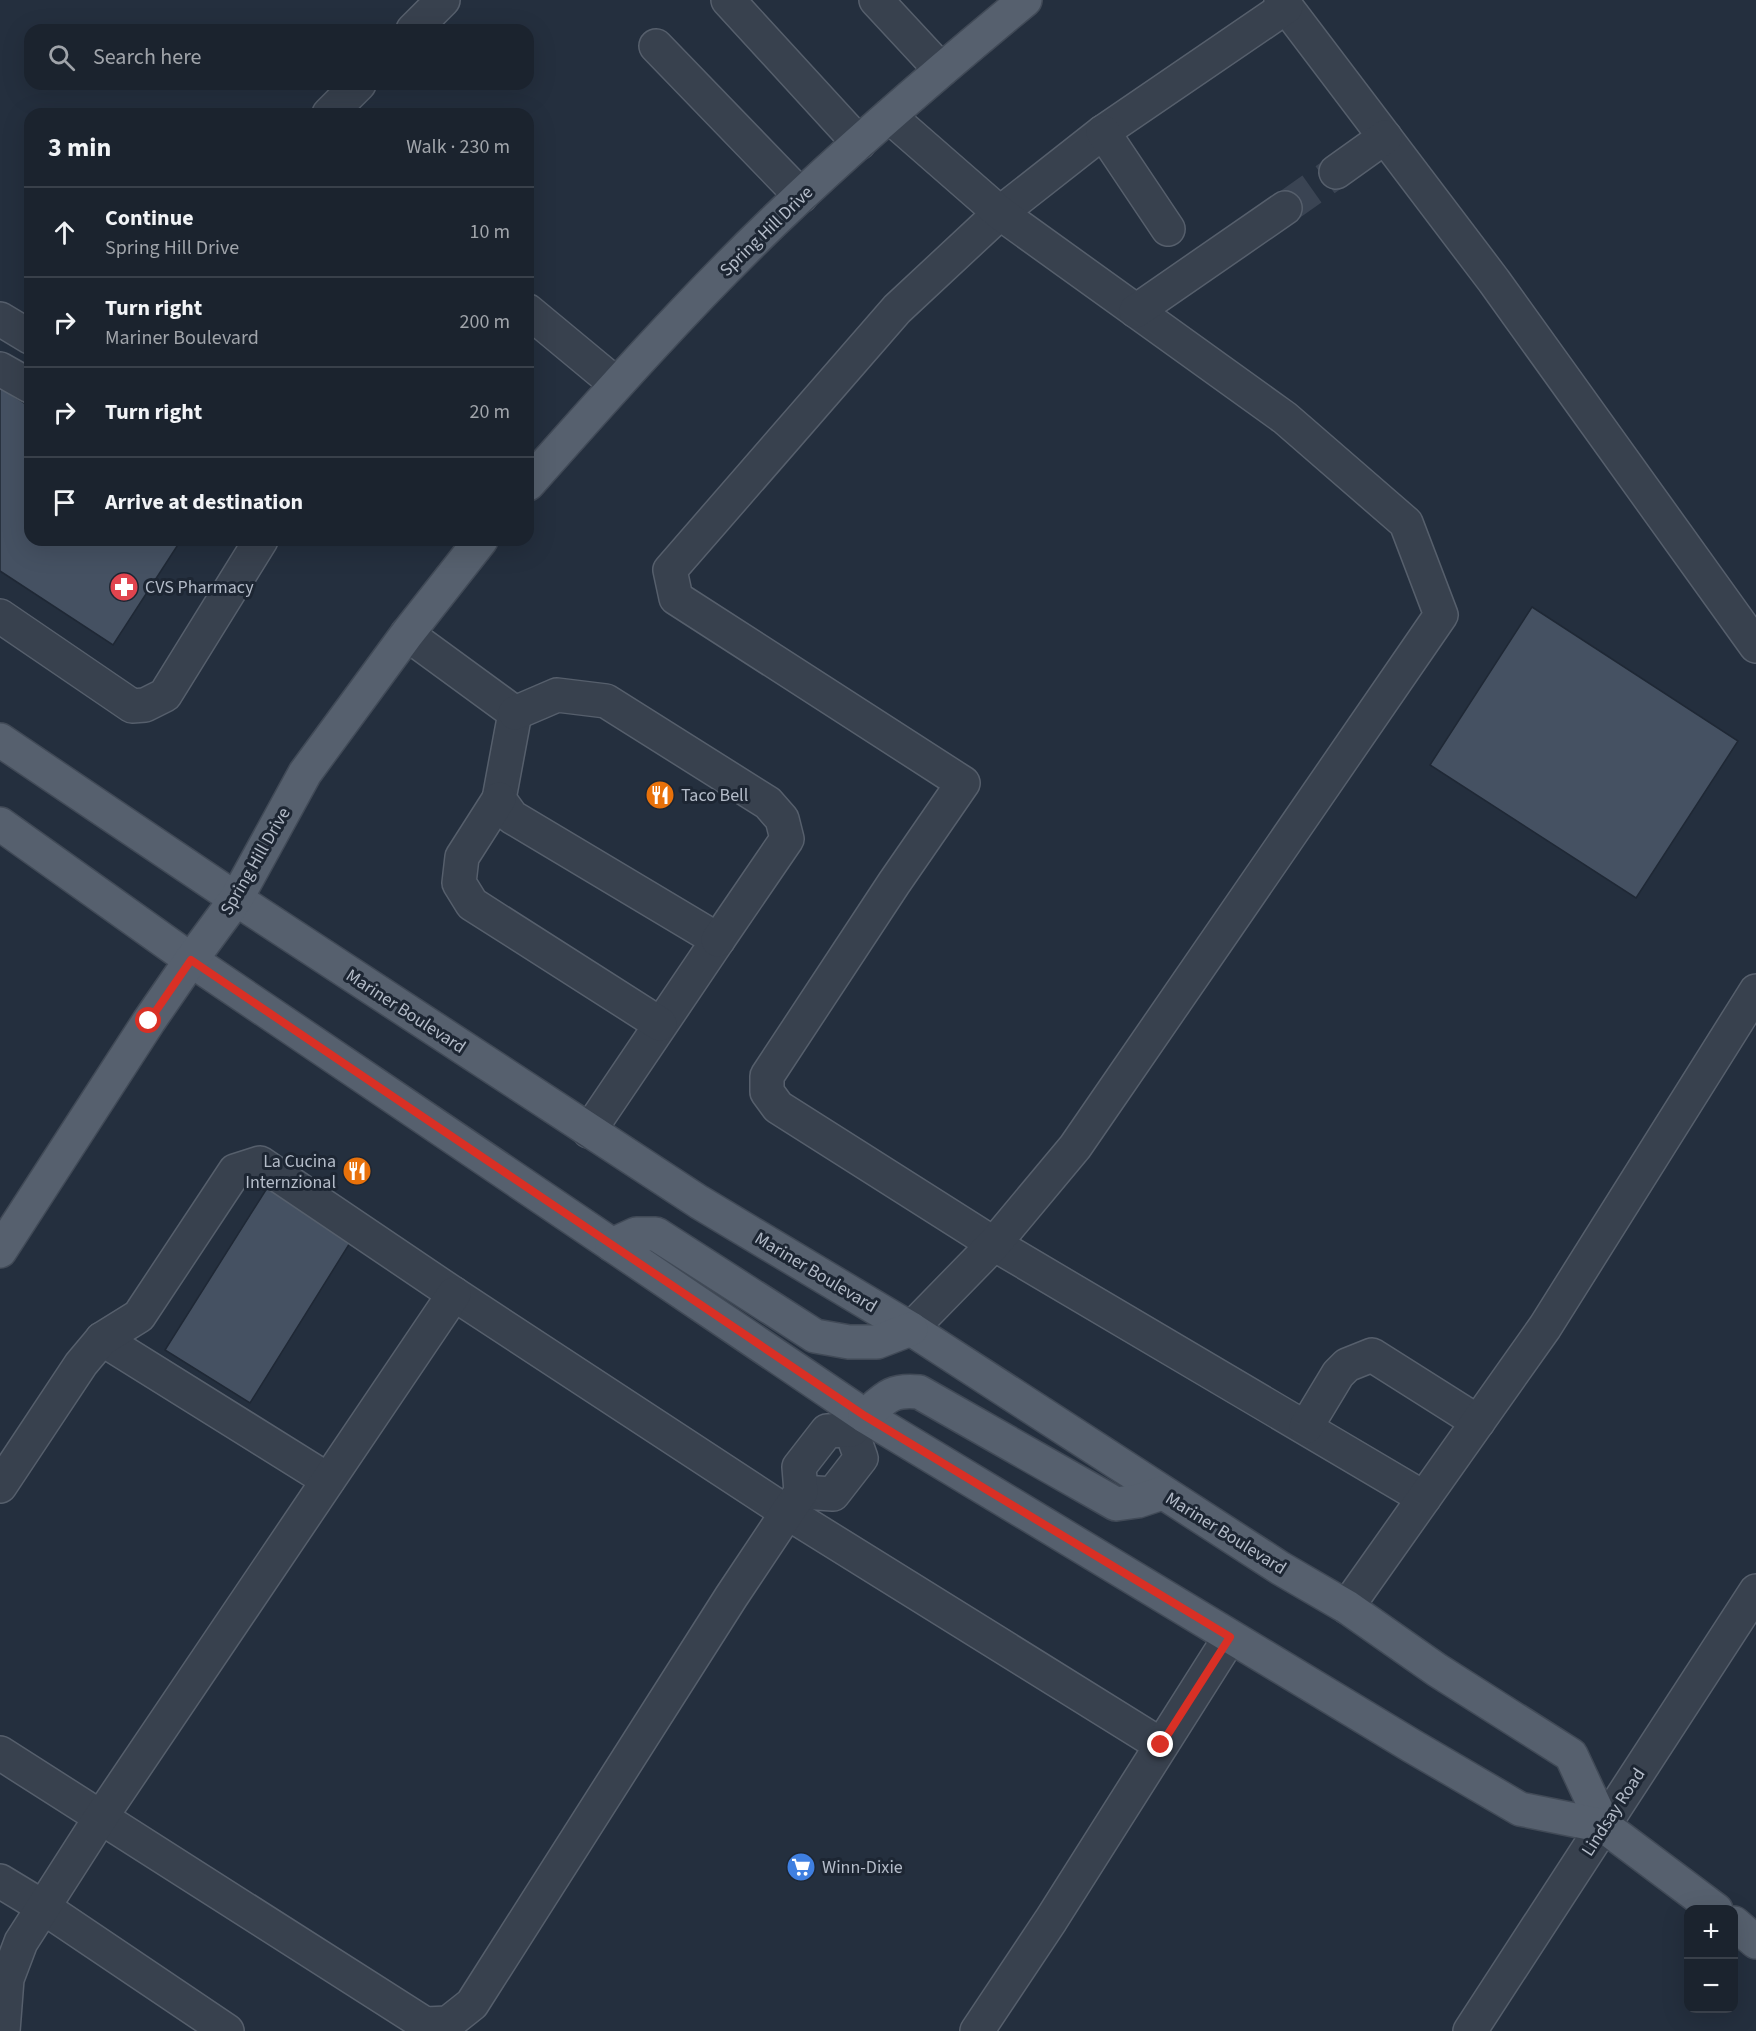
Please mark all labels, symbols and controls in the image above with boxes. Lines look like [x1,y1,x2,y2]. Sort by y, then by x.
search box [24,24,534,90]
icon: search [45,41,78,74]
text: Search here [93,41,201,73]
text: 3 min [48,129,111,166]
text: Walk · 230 m [406,133,510,161]
street label: Spring Hill Drive [714,180,819,282]
text: Continue [105,202,194,234]
icon: ahead [48,216,81,249]
text: 10 m [470,218,510,246]
text: Spring Hill Drive [105,234,239,262]
text: Turn right [105,292,202,324]
icon: right [48,306,81,339]
text: 200 m [460,308,510,336]
text: Mariner Boulevard [105,324,259,352]
icon: right [48,396,81,429]
text: Turn right [105,396,202,428]
text: 20 m [470,398,510,426]
icon: arrive [48,486,81,519]
text: Arrive at destination [105,486,303,518]
pharmacy icon: CVS Pharmacy [108,571,140,603]
place label: CVS Pharmacy [145,575,254,600]
restaurant icon: Taco Bell [644,779,676,811]
place label: Taco Bell [681,783,748,808]
street label: Spring Hill Drive [214,803,296,920]
street label: Mariner Boulevard [341,963,471,1060]
route start [135,1007,161,1033]
place label: La Cucina Internzional [245,1149,336,1195]
restaurant icon: La Cucina Internzional [341,1155,373,1187]
street label: Mariner Boulevard [750,1226,881,1319]
street label: Mariner Boulevard [1160,1486,1291,1581]
route end [1147,1731,1173,1757]
street label: Lindsay Road [1576,1763,1651,1861]
supermarket icon: Winn-Dixie [785,1851,817,1883]
place label: Winn-Dixie [822,1855,903,1880]
map controls [1684,1905,1738,2013]
button: + [1684,1905,1738,1959]
button: − [1684,1959,1738,2013]

